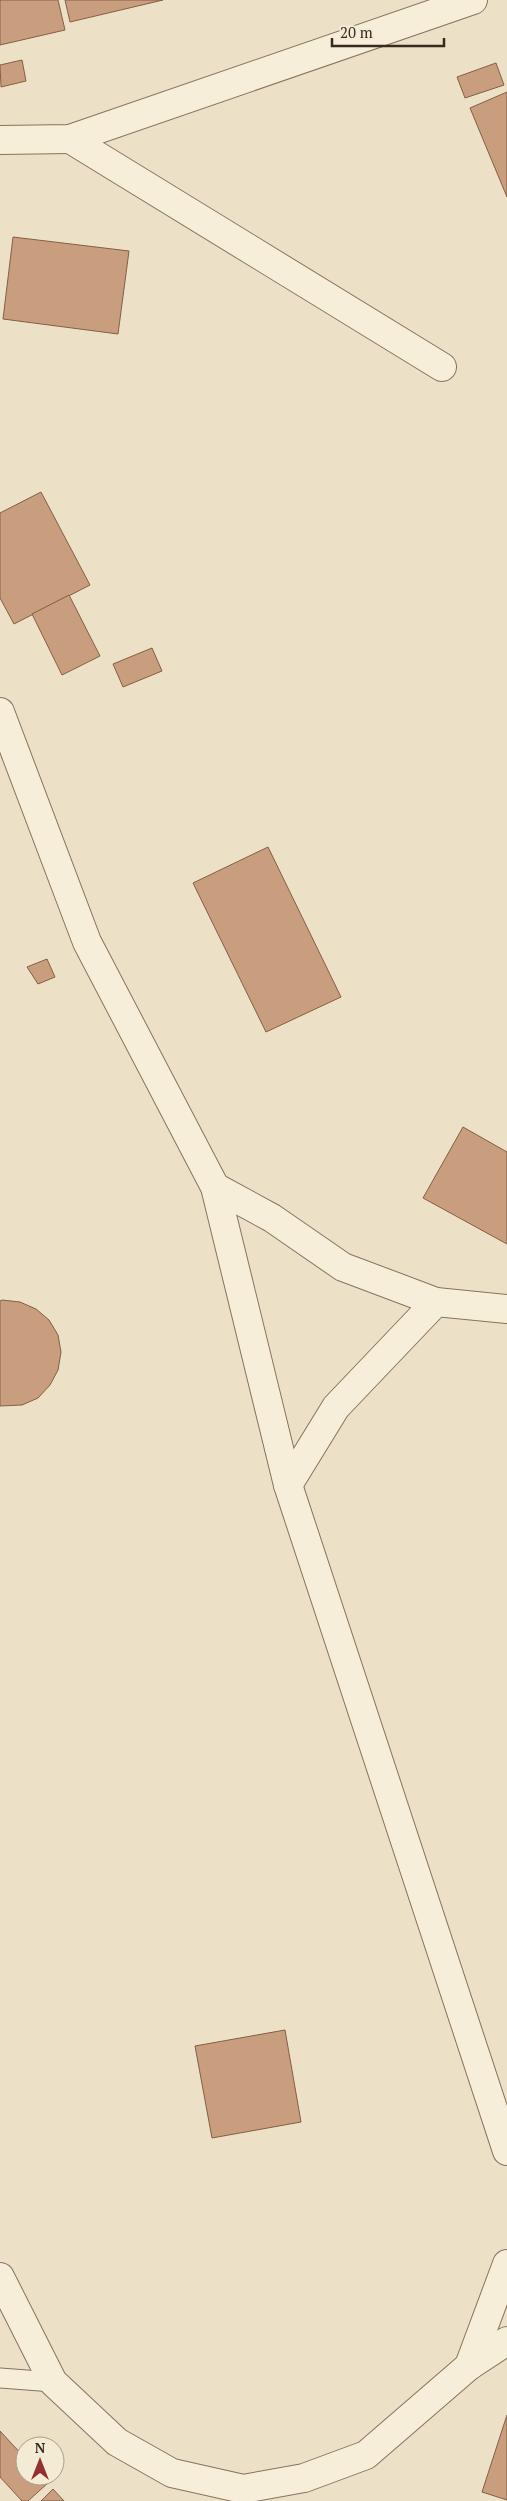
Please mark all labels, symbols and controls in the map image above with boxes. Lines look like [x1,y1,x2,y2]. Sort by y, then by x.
scale bar [332,15,444,47]
text: 20 m [340,22,373,42]
north arrow [15,2436,65,2486]
text: N [35,2438,46,2457]

